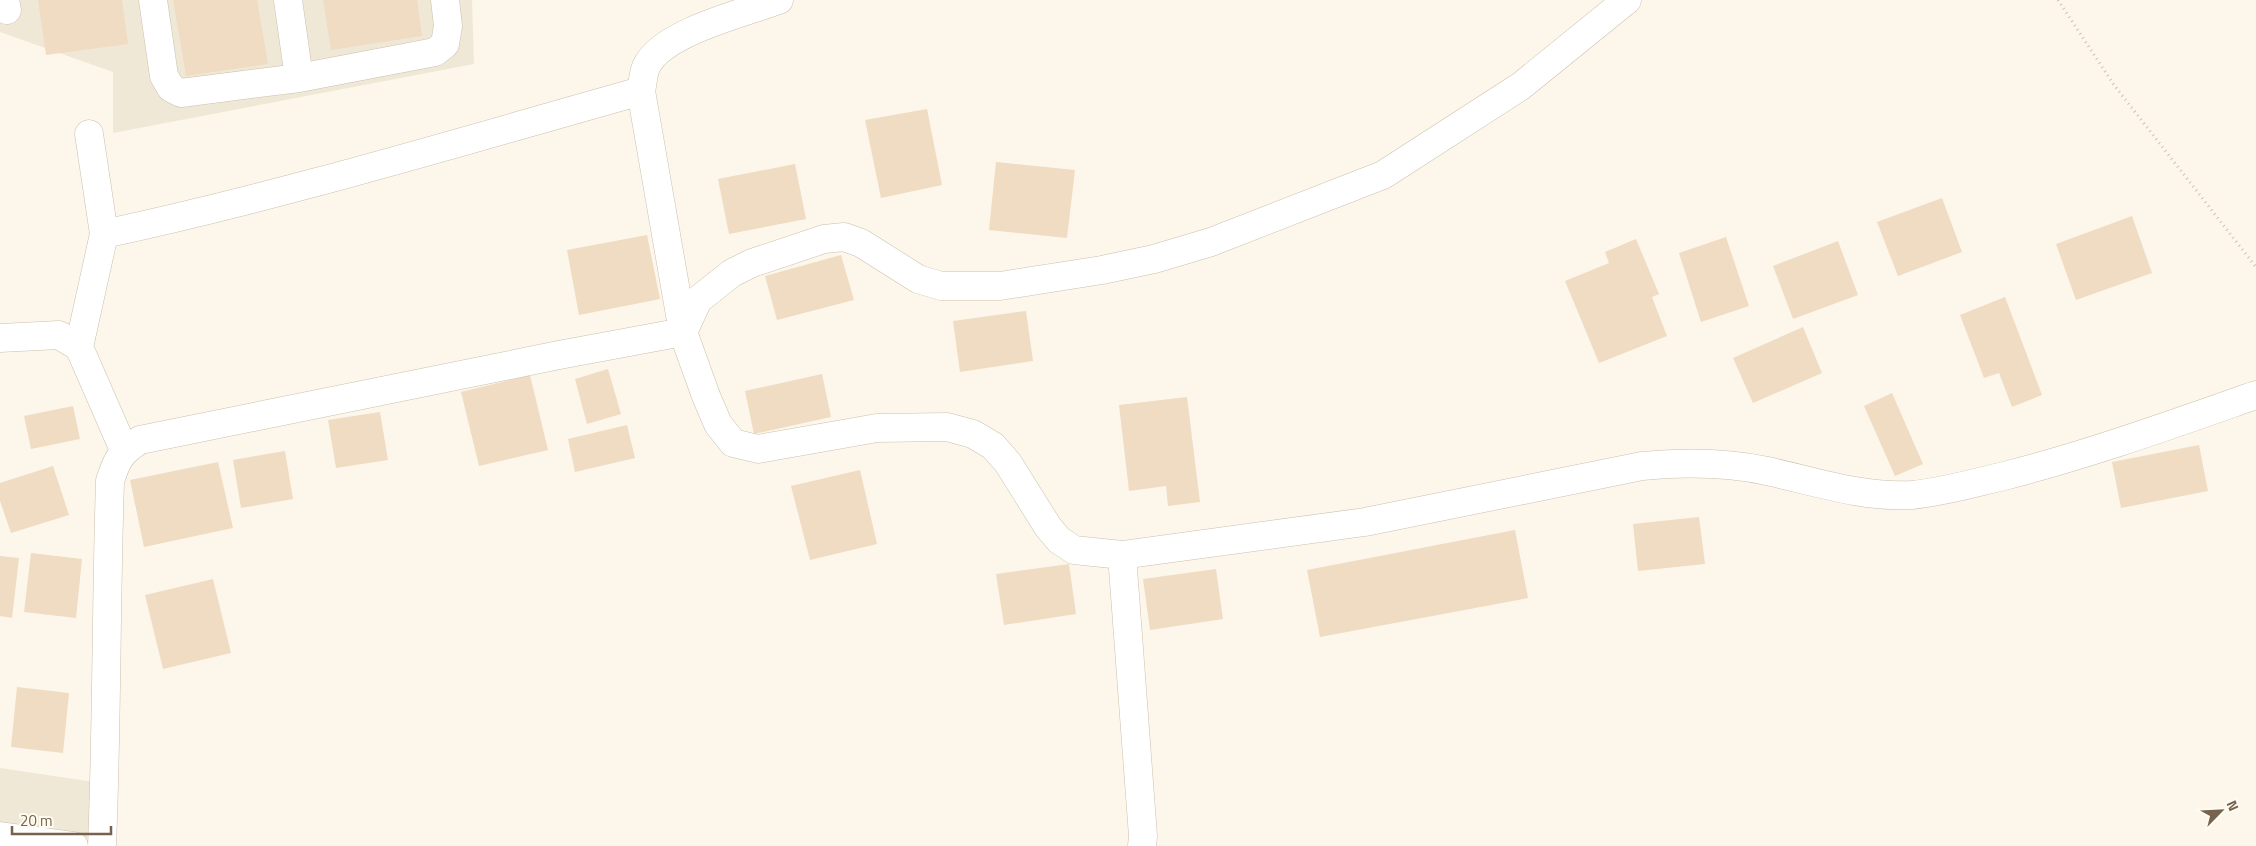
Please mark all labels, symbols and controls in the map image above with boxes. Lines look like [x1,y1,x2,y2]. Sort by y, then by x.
north arrow [2196,786,2246,836]
text: N [2222,797,2245,814]
scale bar [12,804,111,836]
text: 20 m [20,809,53,832]

